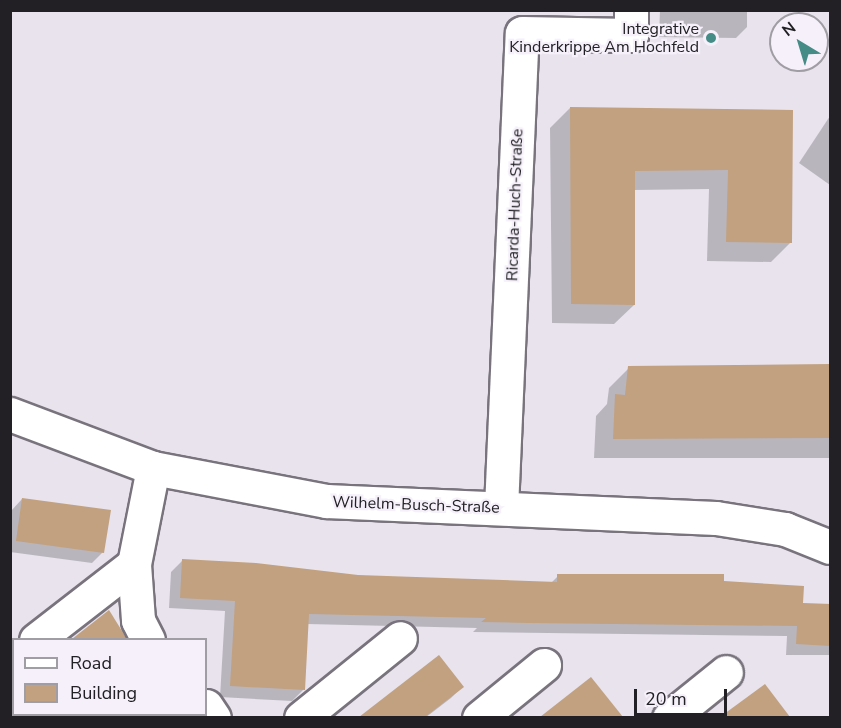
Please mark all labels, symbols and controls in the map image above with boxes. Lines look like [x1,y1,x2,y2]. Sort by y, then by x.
north arrow [769,12,829,72]
text: N [778,17,801,42]
place label: Integrative Kinderkrippe Am Hochfeld [509,19,699,57]
marker: Integrative Kinderkrippe Am Hochfeld [704,31,718,45]
street label: Ricarda-Huch-Straße [503,128,527,282]
street label: Wilhelm-Busch-Straße [332,492,500,518]
legend [12,638,207,716]
text: Road [70,651,112,675]
scale bar [637,677,730,715]
text: Building [70,681,137,705]
text: 20 m [645,687,687,711]

